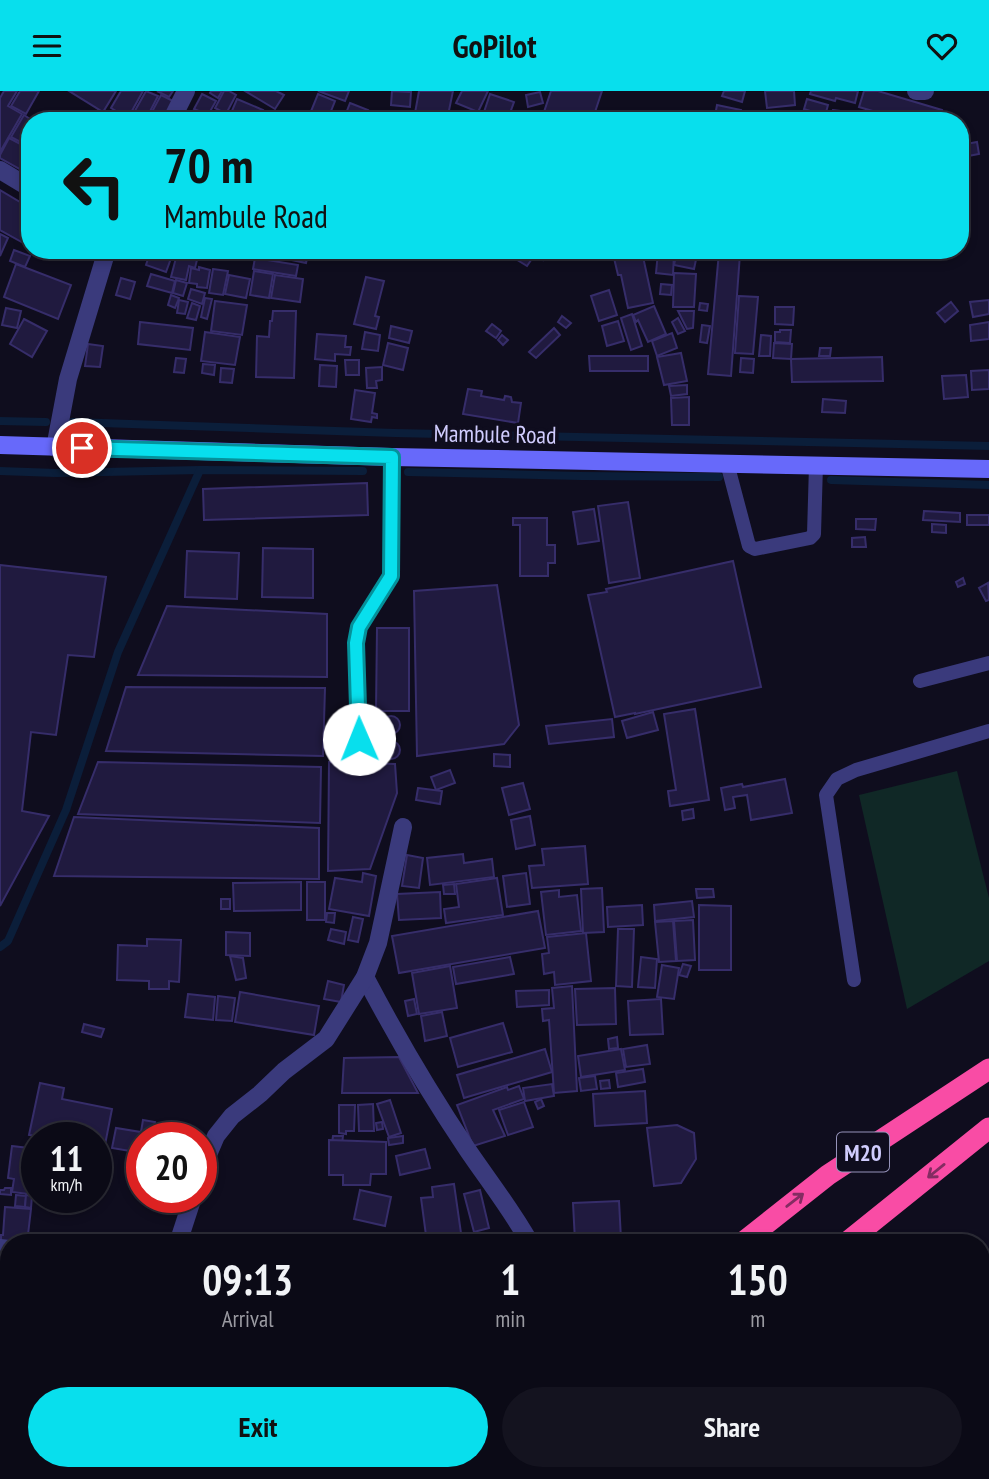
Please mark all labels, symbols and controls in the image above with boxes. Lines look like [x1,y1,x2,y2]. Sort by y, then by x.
text: GoPilot [452,25,537,67]
icon: menu [28,27,66,65]
icon: heart [923,27,961,65]
text: 70 m [164,133,253,197]
icon: left [49,140,140,231]
text: Mambule Road [164,195,328,237]
street label: Mambule Road [433,417,557,451]
pin [52,418,112,478]
icon: arrive [63,429,101,467]
position arrow [322,702,396,776]
speed limit sign: 20 [126,1122,217,1213]
road number: M20 [837,1133,889,1171]
text: 11 [50,1135,83,1181]
one-way arrow [927,1163,945,1178]
text: km/h [51,1173,82,1196]
one-way arrow [786,1193,804,1208]
text: 09:13 [202,1252,293,1307]
text: 1 [500,1252,520,1307]
text: 150 [728,1252,788,1307]
text: Arrival [222,1304,274,1333]
text: min [495,1304,525,1333]
text: m [750,1304,765,1333]
button: Exit [28,1387,488,1467]
button: Share [502,1387,962,1467]

